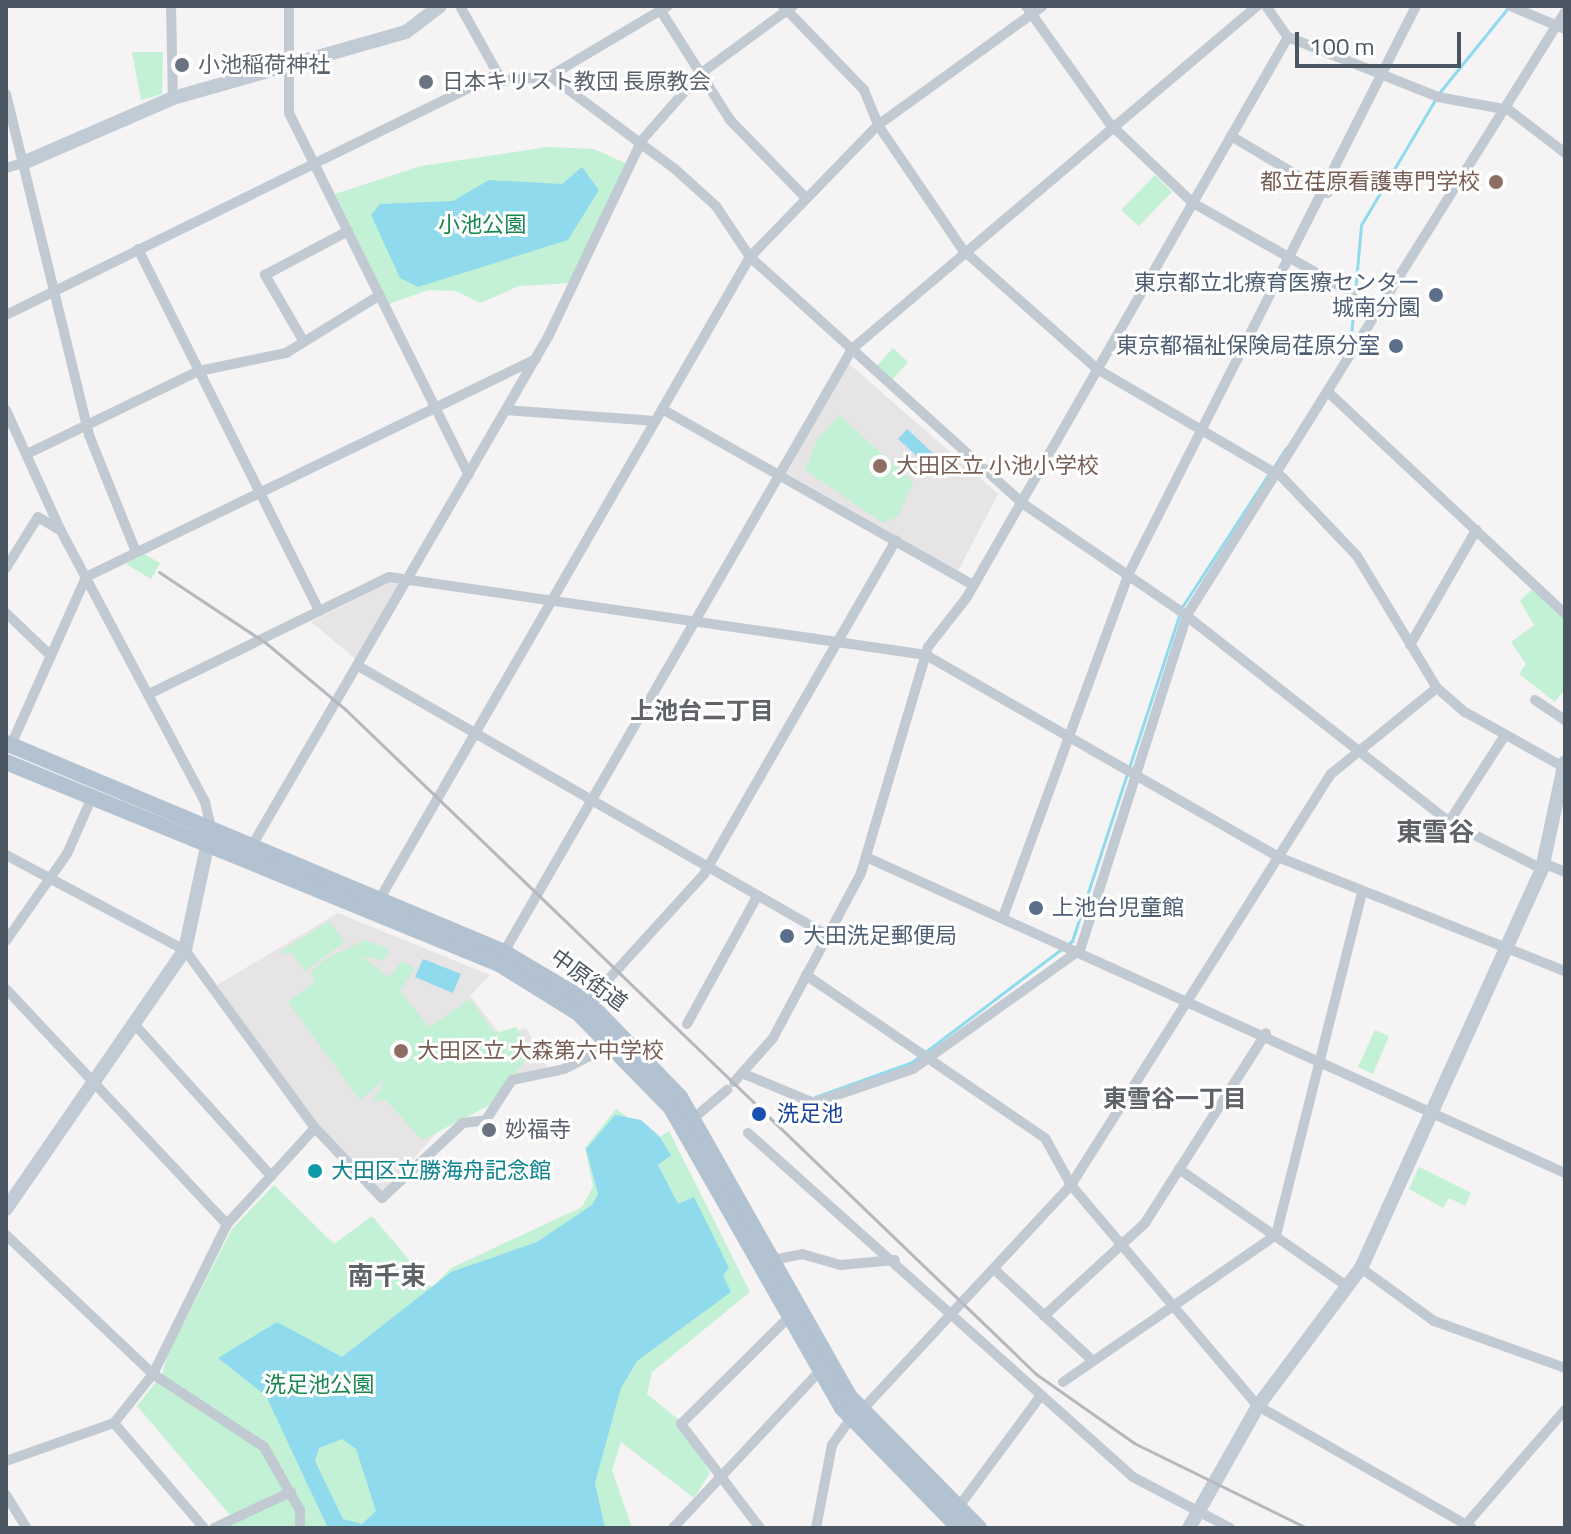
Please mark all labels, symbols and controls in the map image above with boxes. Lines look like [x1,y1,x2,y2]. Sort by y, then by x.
scale bar [1299,16,1465,66]
text: 100 m [1309,28,1375,64]
place label: 小池稲荷神社 [198,52,330,78]
marker: 小池稲荷神社 [173,56,191,74]
place label: 日本キリスト教団 長原教会 [442,69,711,95]
marker: 日本キリスト教団 長原教会 [417,73,435,91]
place label: 都立荏原看護専門学校 [1260,169,1480,195]
marker: 都立荏原看護専門学校 [1487,173,1505,191]
park label: 小池公園 [438,212,526,238]
place label: 東京都立北療育医療センター 城南分園 [1134,269,1420,320]
marker: 東京都立北療育医療センター 城南分園 [1427,286,1445,304]
place label: 東京都福祉保険局荏原分室 [1116,333,1380,359]
marker: 東京都福祉保険局荏原分室 [1387,337,1405,355]
place label: 大田区立 小池小学校 [896,453,1099,479]
marker: 大田区立 小池小学校 [871,457,889,475]
district label: 上池台二丁目 [630,697,774,725]
district label: 東雪谷 [1396,816,1474,848]
place label: 上池台児童館 [1052,895,1184,921]
marker: 上池台児童館 [1027,899,1045,917]
place label: 大田洗足郵便局 [803,923,957,949]
marker: 大田洗足郵便局 [778,927,796,945]
street label: 中原街道 [546,943,632,1017]
place label: 大田区立 大森第六中学校 [417,1038,664,1064]
marker: 大田区立 大森第六中学校 [392,1042,410,1060]
district label: 東雪谷一丁目 [1103,1085,1247,1113]
place label: 洗足池 [777,1101,843,1127]
marker: 洗足池 [748,1103,770,1125]
place label: 妙福寺 [505,1117,571,1143]
marker: 妙福寺 [480,1121,498,1139]
place label: 大田区立勝海舟記念館 [331,1158,551,1184]
marker: 大田区立勝海舟記念館 [306,1162,324,1180]
district label: 南千束 [348,1260,426,1292]
park label: 洗足池公園 [264,1372,374,1398]

